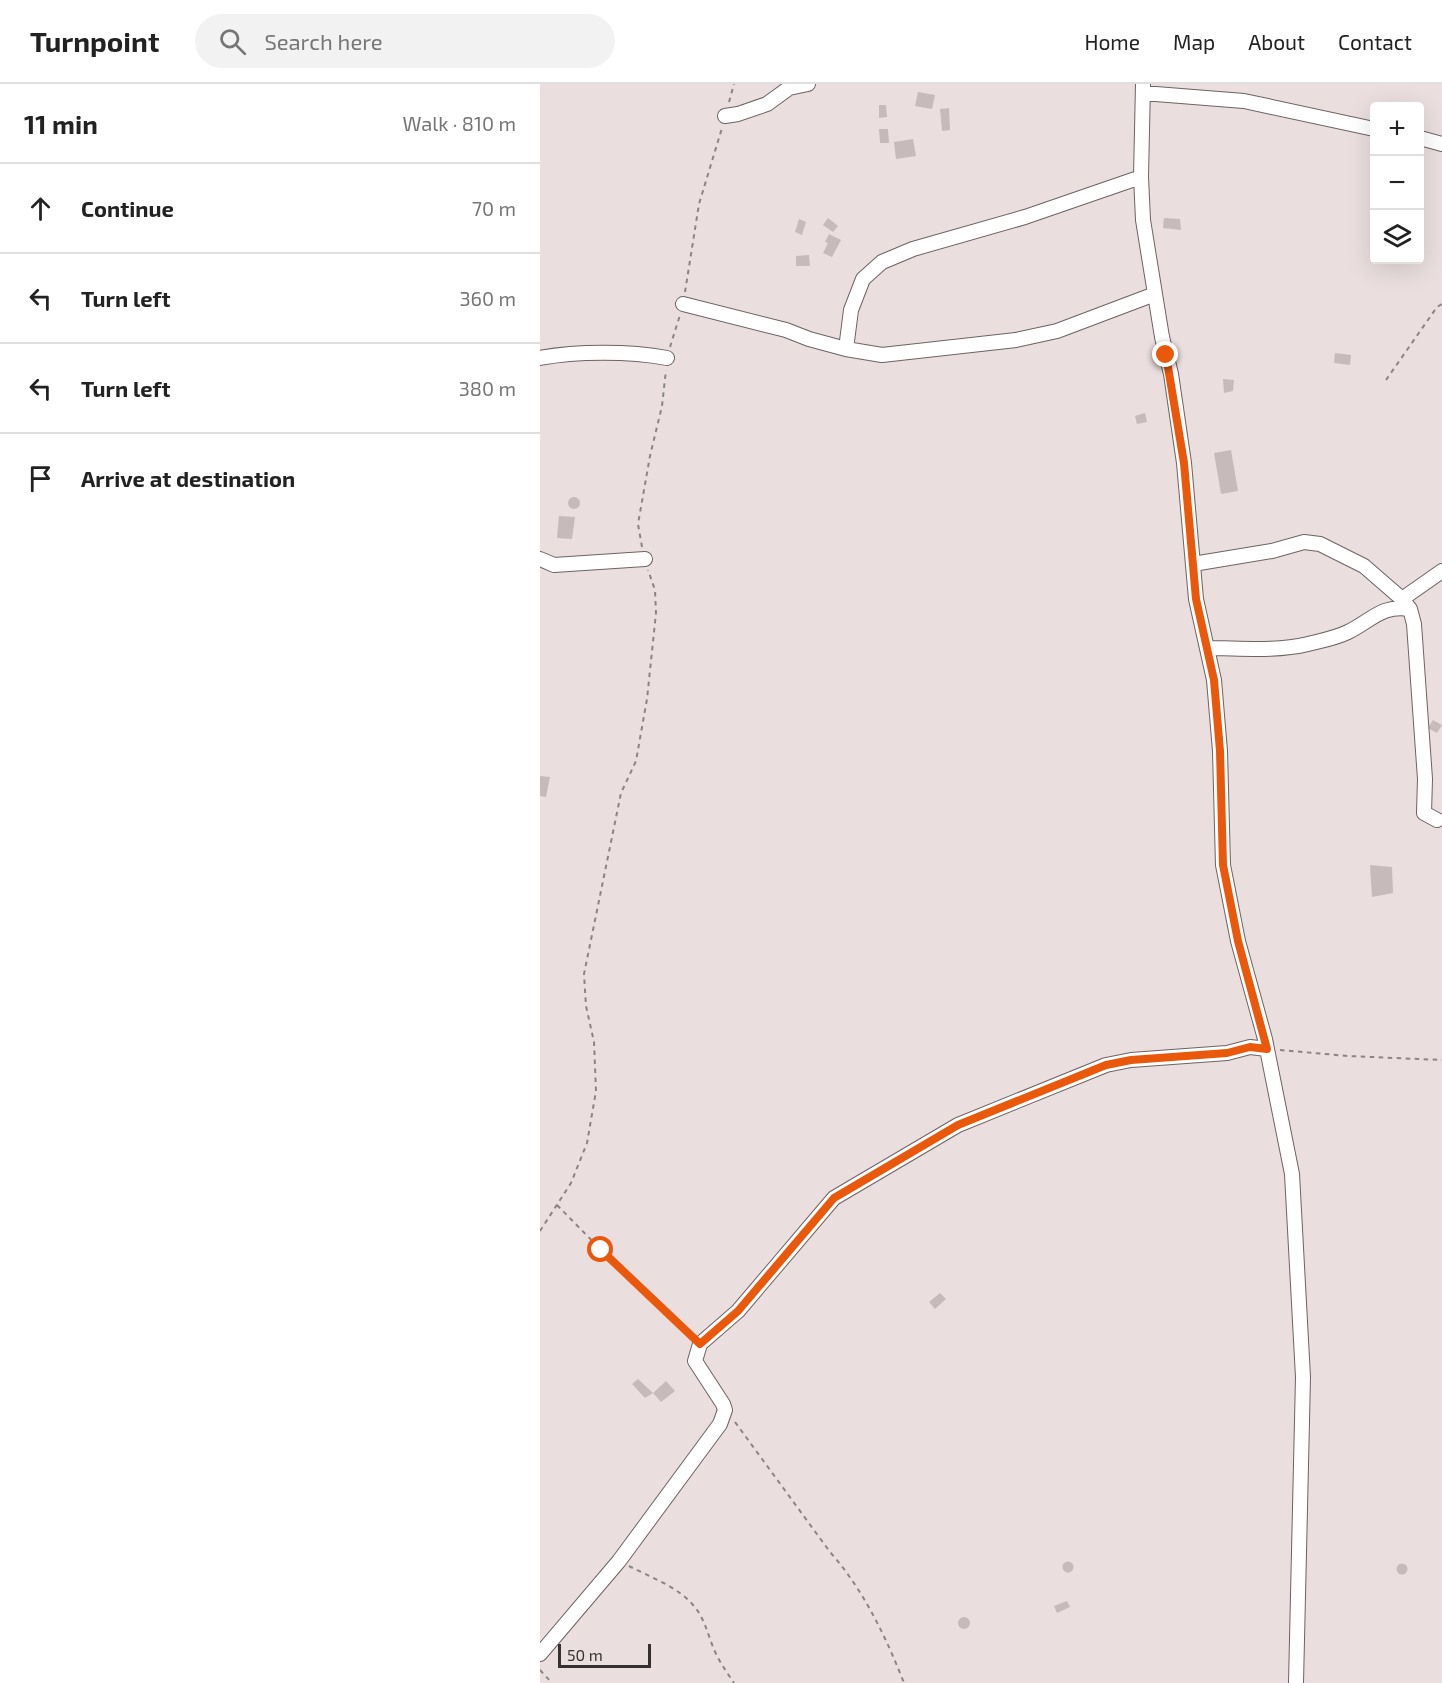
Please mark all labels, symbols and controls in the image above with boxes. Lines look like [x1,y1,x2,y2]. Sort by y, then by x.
search box [195,14,615,68]
text: Turnpoint [30,24,159,58]
icon: search [216,25,249,58]
text: Search here [264,28,383,54]
text: Home [1084,29,1140,54]
text: Map [1173,29,1215,54]
text: About [1248,29,1305,54]
text: Contact [1338,29,1412,54]
map controls [1370,102,1424,264]
button: + [1370,102,1424,156]
text: 11 min [24,108,98,139]
text: Walk · 810 m [403,111,516,135]
button: − [1370,156,1424,210]
icon: ahead [24,192,57,225]
text: Continue [81,195,174,221]
text: 70 m [472,196,516,220]
button: layers [1370,210,1424,264]
icon: left [24,282,57,315]
text: Turn left [81,285,170,311]
text: 360 m [459,286,516,310]
route end [1152,341,1178,367]
icon: left [24,372,57,405]
text: Turn left [81,375,170,401]
text: 380 m [459,376,516,400]
icon: arrive [24,462,57,495]
text: Arrive at destination [81,465,295,491]
route start [587,1236,613,1262]
scale bar [558,1641,651,1668]
text: 50 m [567,1645,603,1664]

